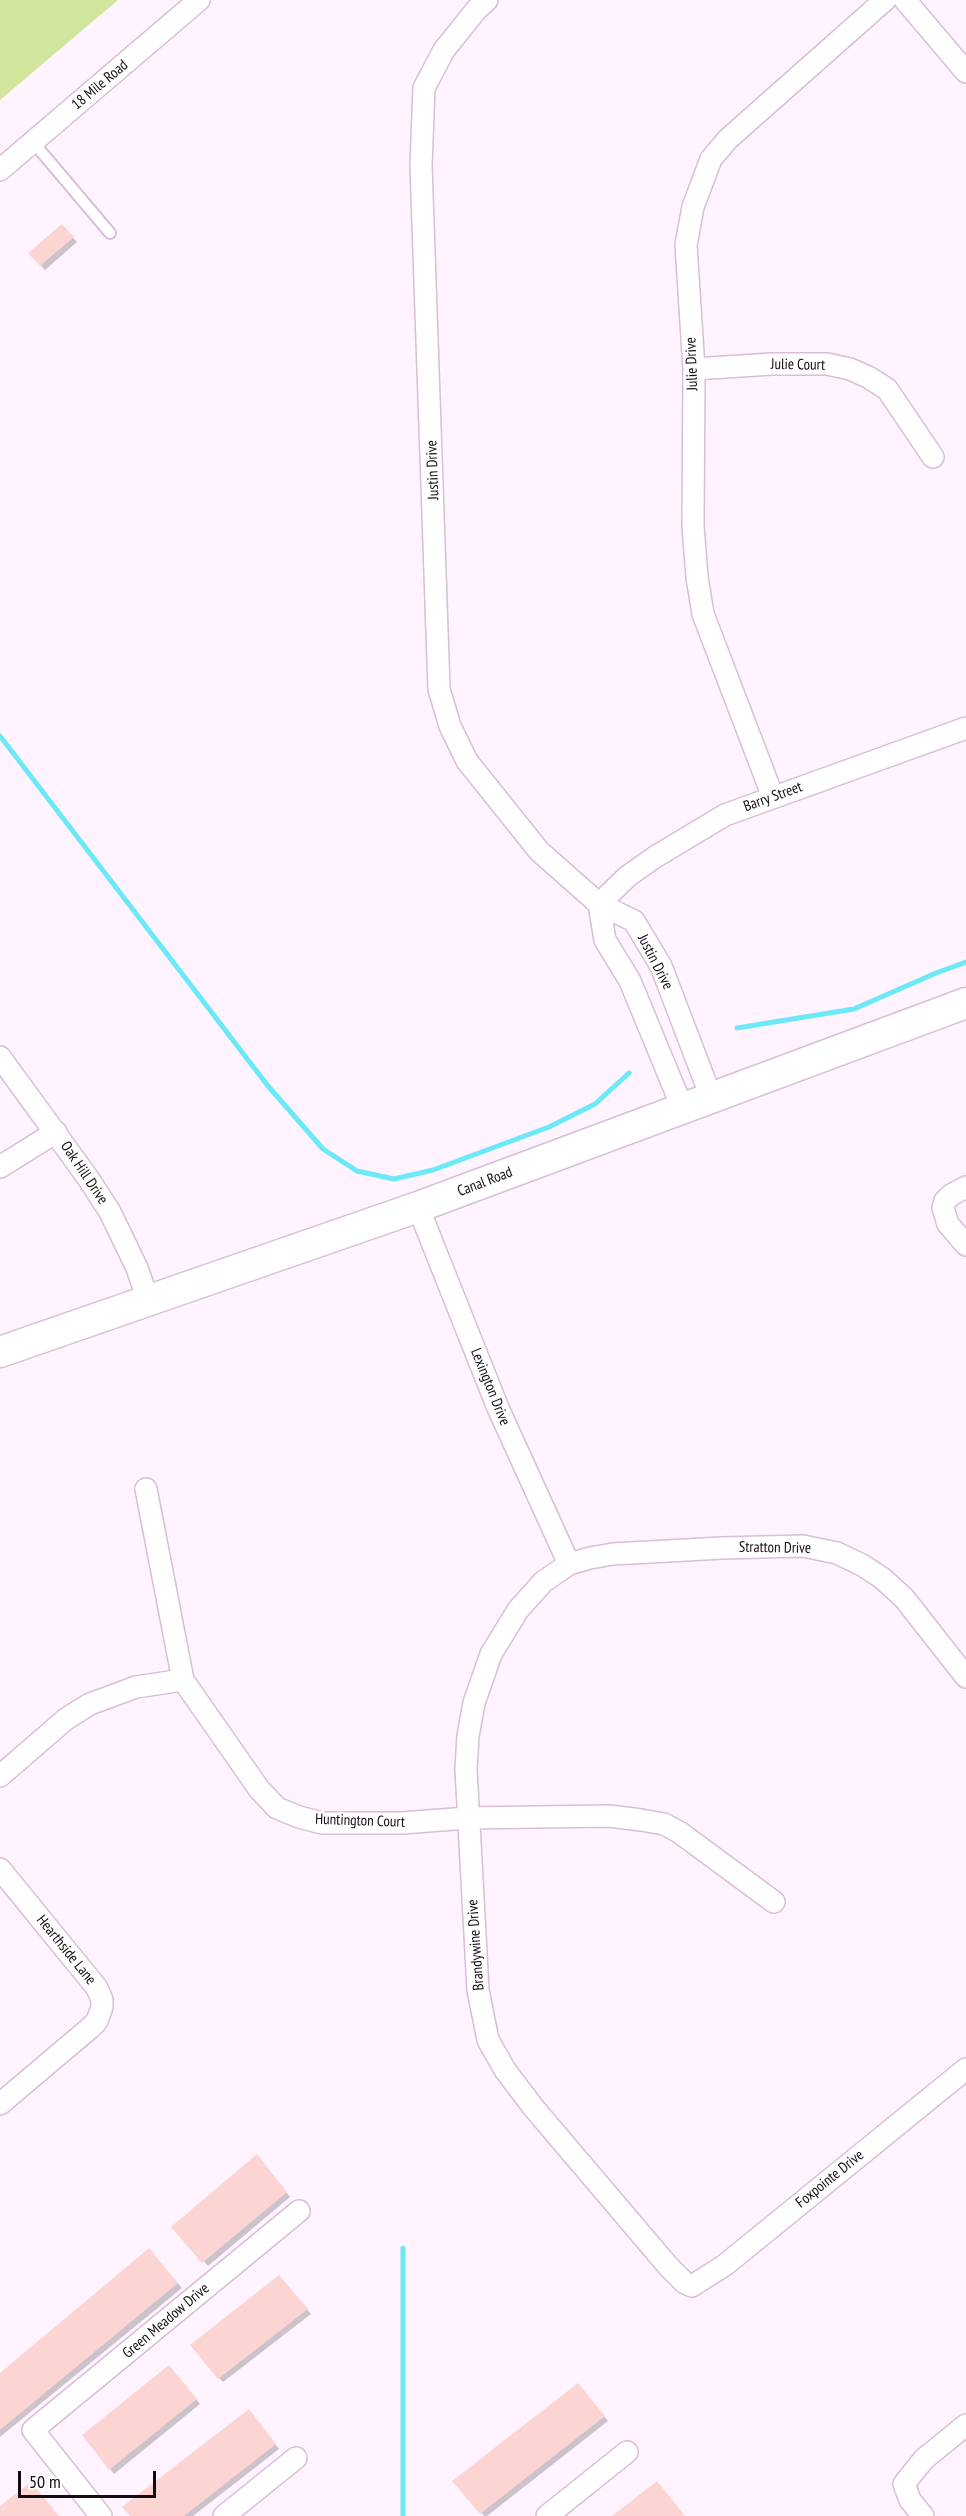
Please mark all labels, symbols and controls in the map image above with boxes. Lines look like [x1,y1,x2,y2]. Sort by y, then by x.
street label: 18 Mile Road [68,56,132,114]
street label: Julie Drive [682,337,702,391]
street label: Julie Court [771,356,825,374]
street label: Justin Drive [423,440,443,500]
street label: Barry Street [741,778,805,816]
street label: Justin Drive [633,931,677,993]
street label: Oak Hill Drive [56,1138,112,1208]
street label: Canal Road [455,1163,515,1201]
street label: Lexington Drive [466,1346,514,1428]
street label: Stratton Drive [739,1538,811,1558]
street label: Huntington Court [315,1810,405,1832]
street label: Brandywine Drive [464,1899,488,1991]
street label: Hearthside Lane [32,1912,100,1988]
street label: Foxpointe Drive [792,2146,868,2212]
street label: Green Meadow Drive [119,2280,213,2362]
scale bar [21,2459,159,2497]
text: 50 m [29,2470,61,2493]

